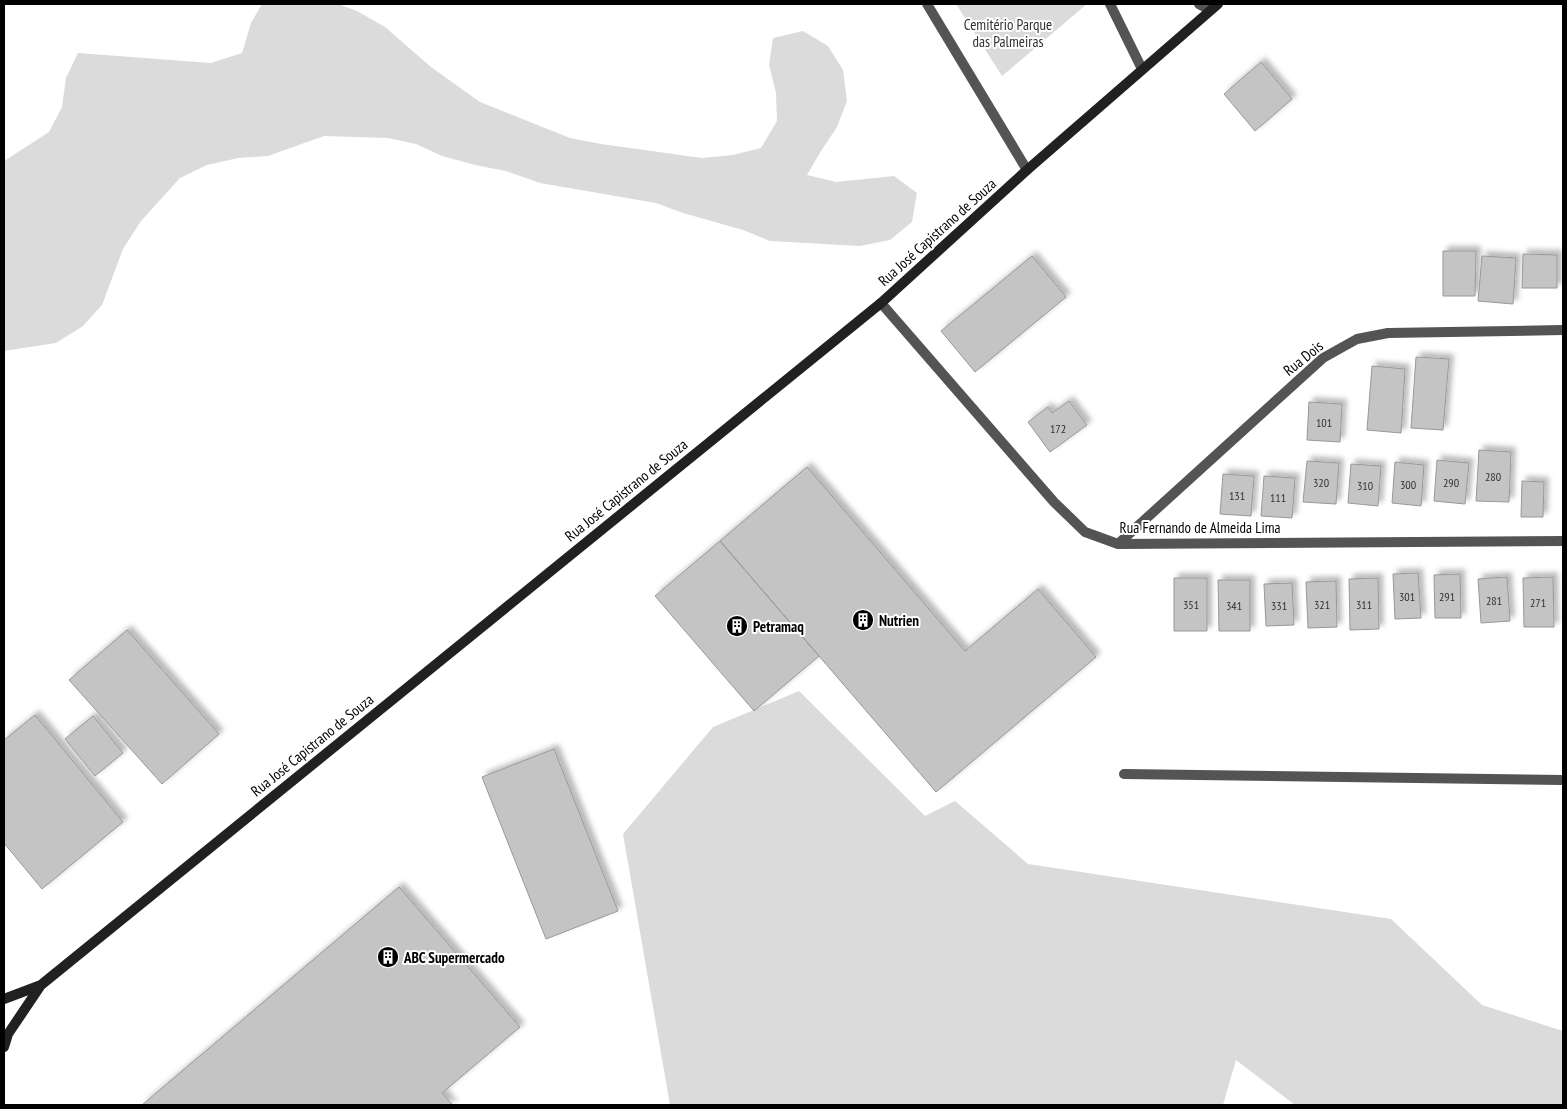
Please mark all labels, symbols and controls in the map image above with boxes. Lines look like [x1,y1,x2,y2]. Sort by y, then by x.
park label: Cemitério Parque das Palmeiras [964,15,1052,51]
street label: Rua José Capistrano de Souza [874,174,1000,290]
street label: Rua Dois [1279,336,1327,380]
house number: 101 [1316,415,1332,430]
house number: 172 [1050,421,1066,436]
street label: Rua José Capistrano de Souza [561,435,691,545]
house number: 280 [1485,469,1501,484]
house number: 320 [1313,475,1329,490]
house number: 290 [1443,475,1459,490]
house number: 300 [1400,477,1416,492]
house number: 310 [1357,478,1373,493]
house number: 131 [1229,488,1245,503]
house number: 111 [1270,490,1286,505]
street label: Rua Fernando de Almeida Lima [1120,518,1280,537]
house number: 301 [1399,589,1415,604]
house number: 291 [1439,589,1455,604]
house number: 281 [1486,593,1502,608]
house number: 271 [1530,595,1546,610]
house number: 351 [1183,597,1199,612]
house number: 321 [1314,597,1330,612]
house number: 311 [1356,597,1372,612]
house number: 341 [1226,598,1242,613]
house number: 331 [1271,598,1287,613]
building icon: Nutrien [851,608,875,632]
place label: Nutrien [879,611,919,630]
building icon: Petramaq [725,614,749,638]
place label: Petramaq [753,617,804,636]
street label: Rua José Capistrano de Souza [247,690,377,800]
building icon: ABC Supermercado [376,945,400,969]
place label: ABC Supermercado [403,948,505,967]

